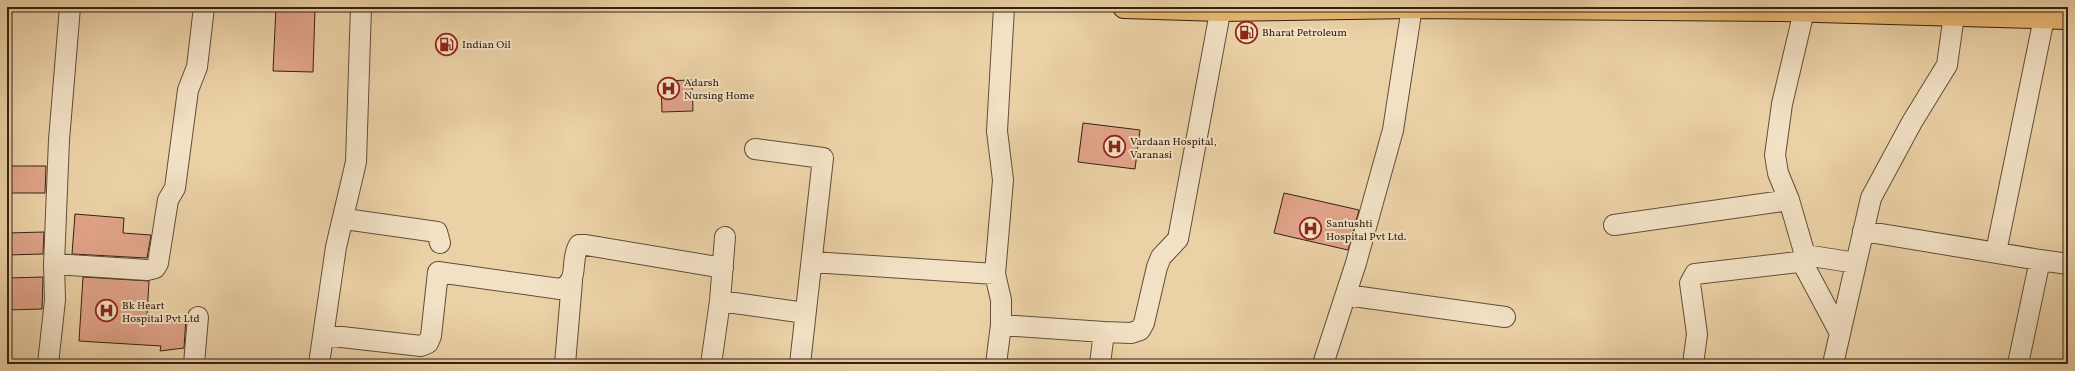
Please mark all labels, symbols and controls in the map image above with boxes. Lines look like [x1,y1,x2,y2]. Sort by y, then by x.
fuel station icon: Bharat Petroleum [1233,19,1259,45]
place label: Bharat Petroleum [1262,26,1347,41]
fuel station icon: Indian Oil [433,31,459,57]
place label: Indian Oil [462,38,511,53]
hospital icon: Adarsh Nursing Home [655,75,681,101]
place label: Adarsh Nursing Home [684,76,754,104]
hospital icon: Vardaan Hospital, Varanasi [1101,134,1127,160]
place label: Vardaan Hospital, Varanasi [1130,135,1217,163]
hospital icon: Santushti Hospital Pvt Ltd. [1298,216,1324,242]
place label: Santushti Hospital Pvt Ltd. [1326,217,1407,245]
hospital icon: Bk Heart Hospital Pvt Ltd [94,298,120,324]
place label: Bk Heart Hospital Pvt Ltd [122,299,200,327]

